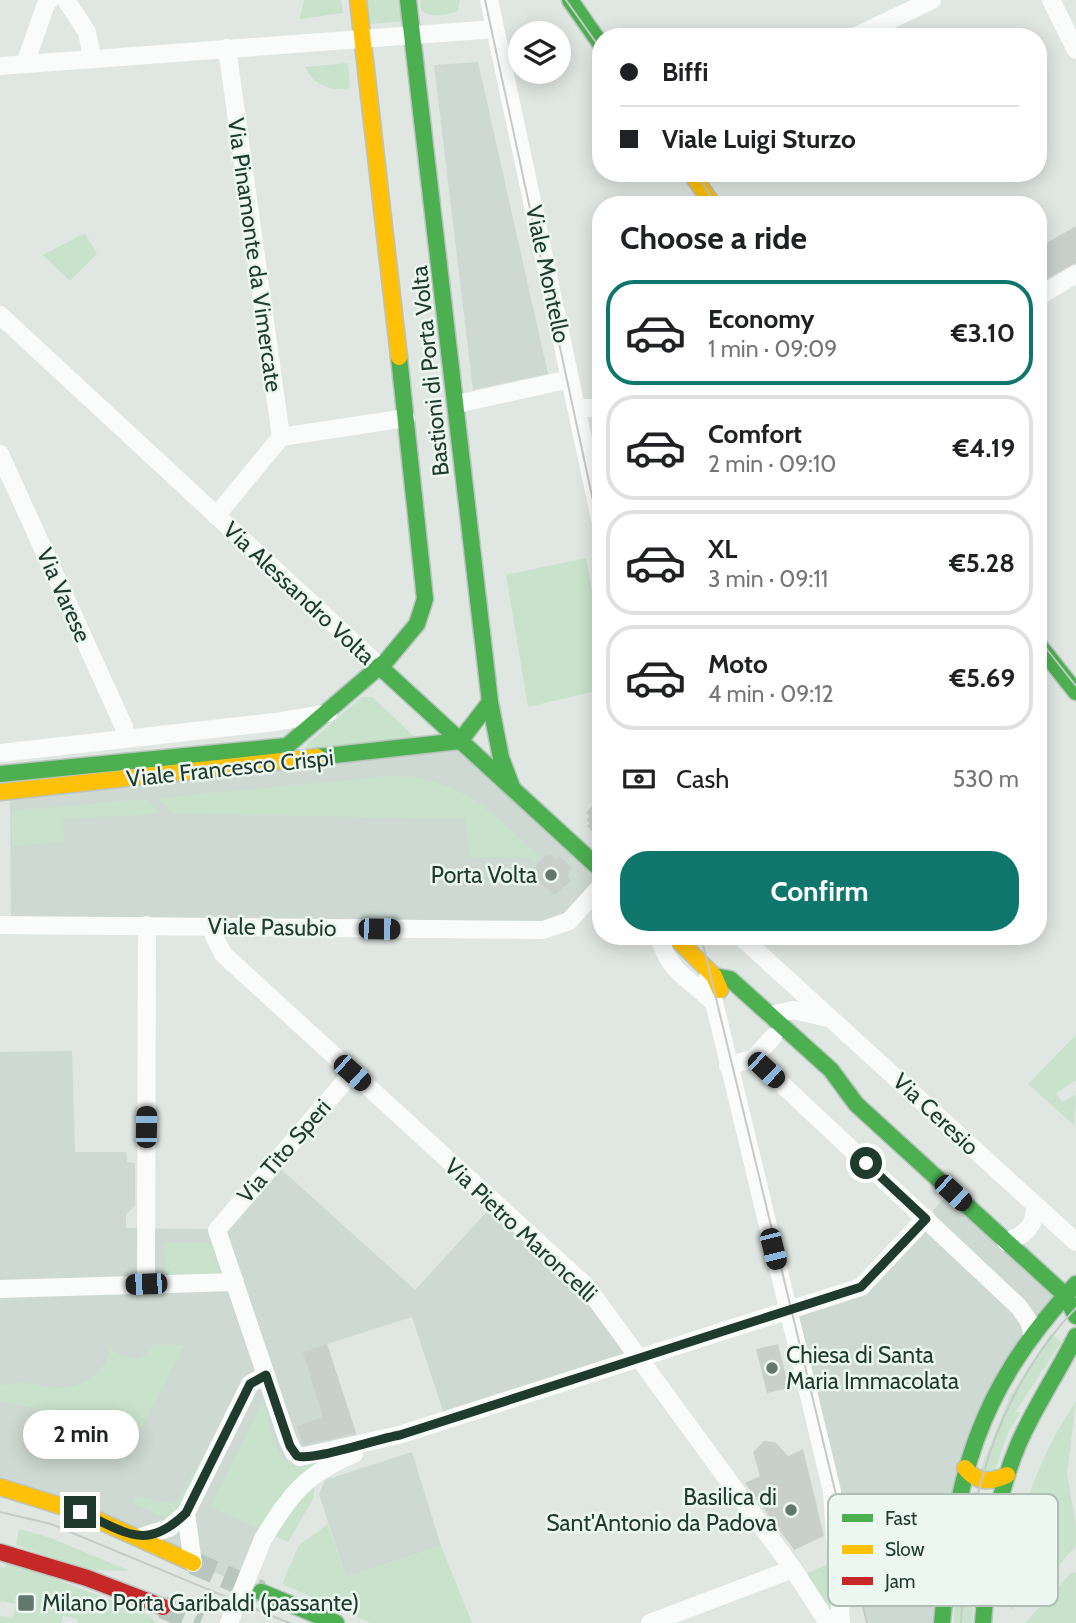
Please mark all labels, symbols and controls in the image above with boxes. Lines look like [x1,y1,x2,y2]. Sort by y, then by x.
map controls [508,21,571,84]
button: layers [508,21,571,84]
text: Biffi [662,56,709,88]
street label: Via Pinamonte da Vimercate [222,116,288,394]
text: Viale Luigi Sturzo [662,123,856,155]
street label: Viale Montello [520,203,576,345]
text: Choose a ride [620,218,807,257]
street label: Bastioni di Porta Volta [405,264,455,478]
icon: car [624,301,687,364]
text: Economy [708,303,814,335]
text: €3.10 [951,317,1015,349]
text: 1 min · 09:09 [708,335,837,363]
icon: car [624,416,687,479]
text: Comfort [708,418,802,450]
text: €4.19 [953,432,1015,464]
text: 2 min · 09:10 [708,450,836,478]
street label: Via Alessandro Volta [217,516,381,670]
icon: car [624,531,687,594]
text: XL [708,533,737,565]
street label: Via Varese [31,543,97,647]
text: €5.28 [949,547,1015,579]
text: 3 min · 09:11 [708,565,828,593]
icon: car [624,646,687,709]
text: Moto [708,648,768,680]
text: €5.69 [949,662,1015,694]
text: 4 min · 09:12 [708,680,834,708]
street label: Viale Francesco Crispi [125,743,335,793]
icon: cash [620,760,658,798]
text: Cash [676,763,729,795]
text: 530 m [953,765,1019,793]
button: Confirm [620,851,1019,931]
place label: Porta Volta [431,861,537,889]
marker: Porta Volta [543,867,559,883]
street label: Viale Pasubio [207,912,337,942]
car [358,918,401,940]
car [744,1048,789,1092]
car [330,1051,375,1095]
street label: Via Ceresio [887,1067,985,1161]
street label: Via Tito Speri [231,1093,337,1209]
car [136,1106,157,1148]
route start [850,1147,882,1179]
street label: Via Pietro Maroncelli [439,1152,603,1308]
car [931,1171,976,1215]
car [758,1226,789,1272]
car [125,1273,168,1295]
place label: Chiesa di Santa Maria Immacolata [786,1341,959,1395]
marker: Chiesa di Santa Maria Immacolata [764,1360,780,1376]
callout: 2 min [22,1410,138,1460]
text: 2 min [53,1420,109,1448]
place label: Basilica di Sant'Antonio da Padova [546,1483,777,1537]
legend [828,1494,1058,1606]
route end [64,1496,96,1528]
marker: Basilica di Sant'Antonio da Padova [783,1502,799,1518]
text: Fast [885,1507,918,1530]
text: Slow [885,1538,925,1561]
text: Jam [884,1570,915,1593]
place label: Milano Porta Garibaldi (passante) [42,1589,359,1617]
marker: Milano Porta Garibaldi (passante) [16,1593,36,1613]

